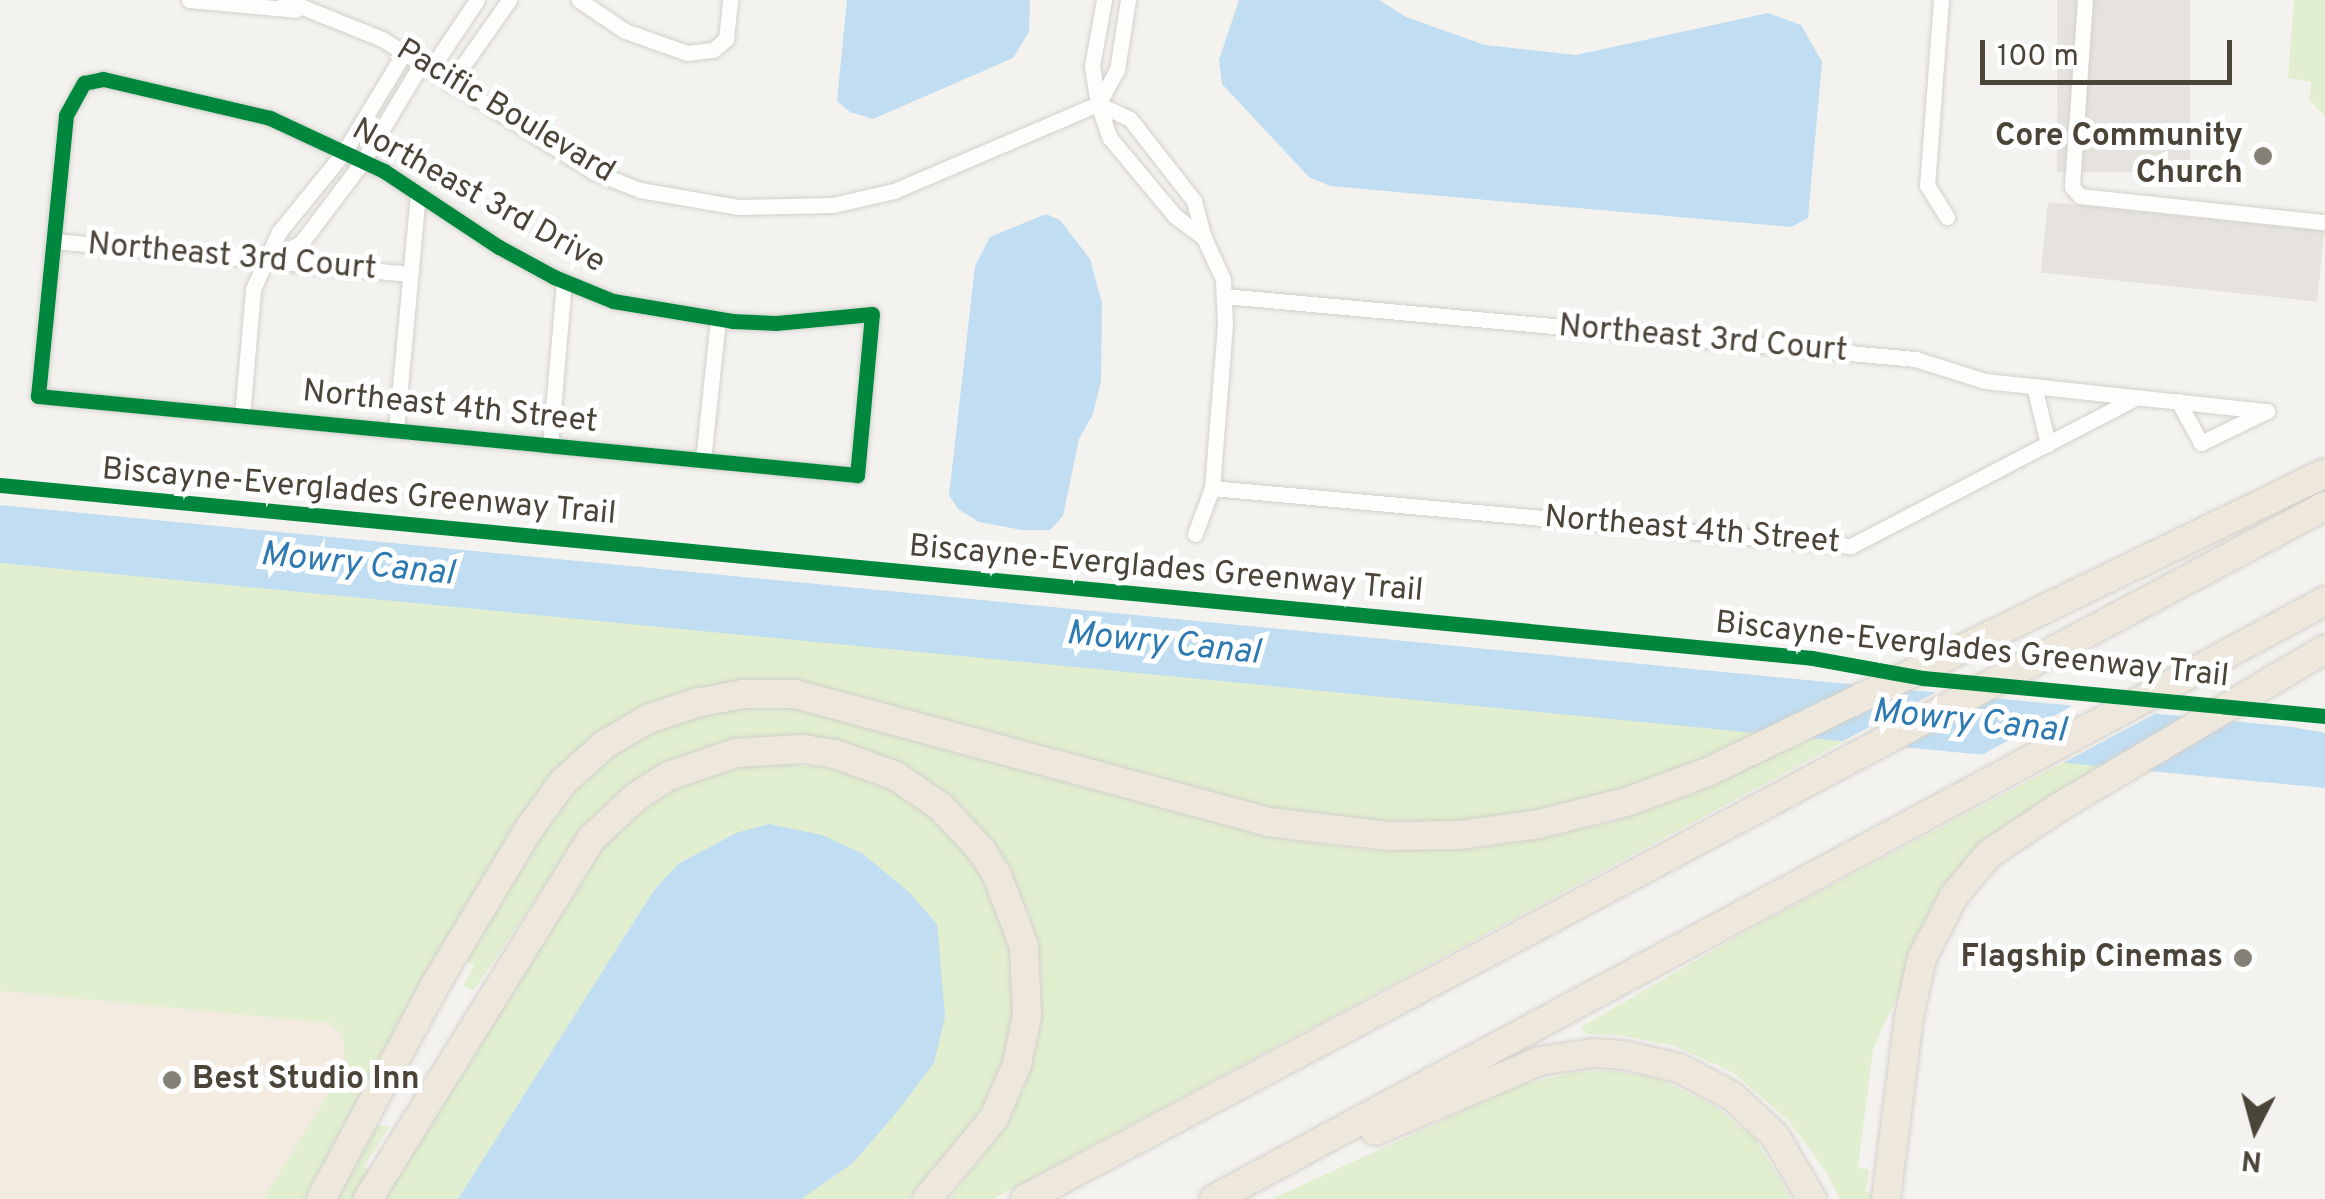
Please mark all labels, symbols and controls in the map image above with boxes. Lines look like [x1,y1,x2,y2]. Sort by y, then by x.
scale bar [1985,20,2238,82]
street label: Pacific Boulevard [389,32,621,192]
text: 100 m [1997,39,2079,76]
street label: Northeast 3rd Drive [345,111,611,283]
place label: Core Community Church [1995,119,2243,194]
marker: Core Community Church [2252,145,2274,167]
street label: Northeast 3rd Court [86,226,378,290]
street label: Northeast 3rd Court [1557,308,1849,372]
street label: Northeast 4th Street [301,373,599,443]
street label: Biscayne-Everglades Greenway Trail [100,451,618,535]
street label: Northeast 4th Street [1543,499,1841,563]
street label: Biscayne-Everglades Greenway Trail [907,528,1425,612]
water label: Mowry Canal [258,534,456,596]
street label: Biscayne-Everglades Greenway Trail [1713,605,2231,697]
water label: Mowry Canal [1064,613,1262,675]
water label: Mowry Canal [1870,691,2068,753]
place label: Flagship Cinemas [1960,939,2223,977]
marker: Flagship Cinemas [2232,947,2254,969]
place label: Best Studio Inn [192,1061,420,1099]
marker: Best Studio Inn [161,1069,183,1091]
north arrow [2205,1079,2305,1179]
text: N [2240,1140,2264,1178]

